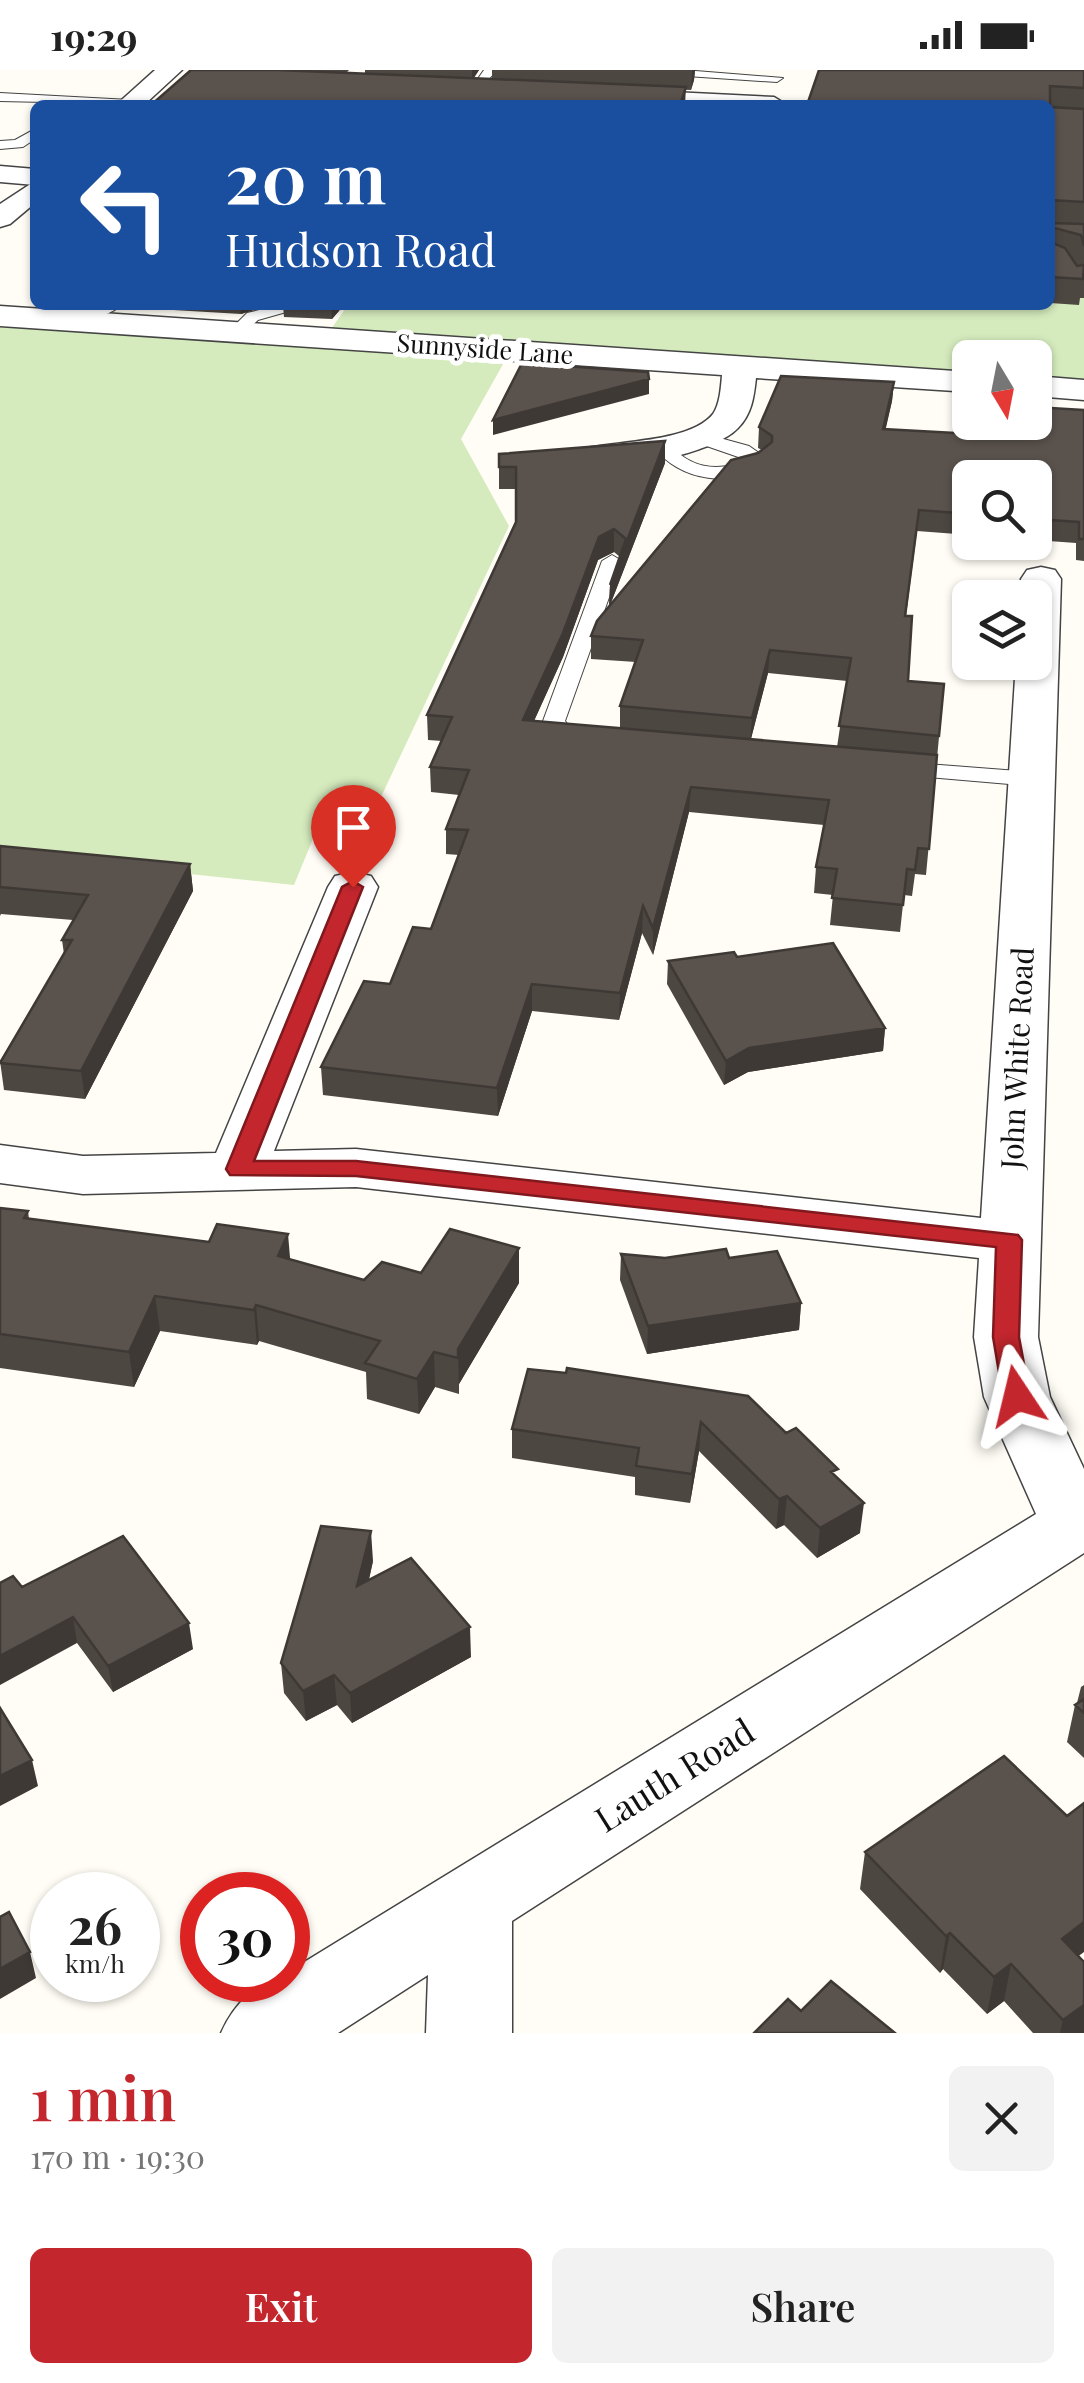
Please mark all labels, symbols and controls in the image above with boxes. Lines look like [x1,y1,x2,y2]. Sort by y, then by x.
text: 19:29 [50,10,137,61]
text: 20 m [225,128,386,222]
icon: left [60,140,190,270]
text: Hudson Road [225,218,496,278]
street label: Sunnyside Lane [396,325,574,370]
north arrow [952,340,1052,440]
map controls [952,340,1052,680]
button: search [952,460,1052,560]
button: layers [952,580,1052,680]
pin [311,785,396,888]
icon: arrive [326,800,381,855]
street label: John White Road [990,946,1042,1171]
position arrow [965,1344,1069,1448]
street label: Lauth Road [585,1706,762,1841]
speed limit sign: 30 [180,1872,310,2002]
text: 26 [68,1891,122,1958]
text: km/h [65,1946,125,1979]
text: 1 min [30,2056,176,2136]
button: close [949,2066,1054,2171]
text: 170 m · 19:30 [30,2134,205,2177]
button: Exit [30,2248,532,2363]
button: Share [552,2248,1054,2363]

